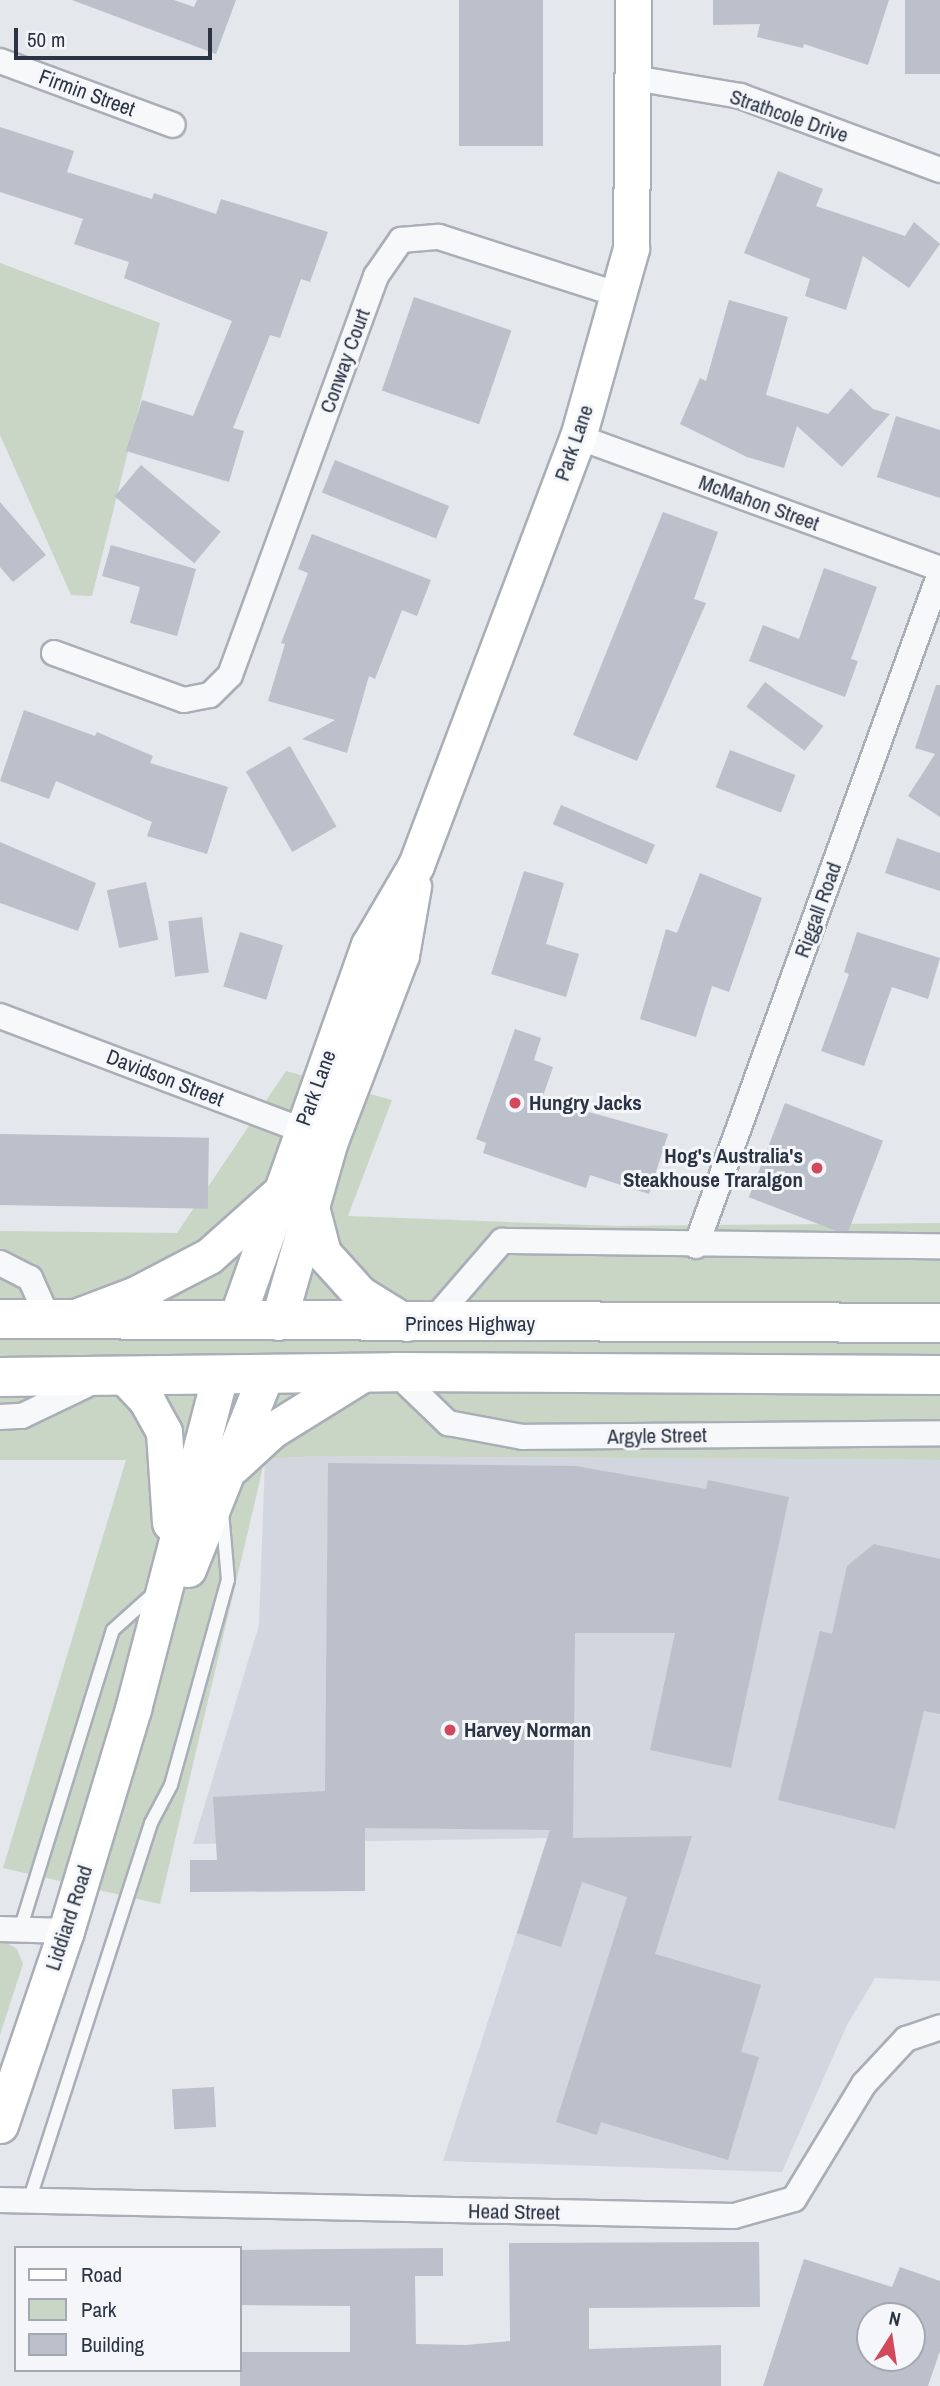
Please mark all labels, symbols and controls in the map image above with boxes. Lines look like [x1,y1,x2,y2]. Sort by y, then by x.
scale bar [18,14,215,58]
text: 50 m [27,25,65,54]
street label: Firmin Street [35,64,139,122]
street label: Strathcole Drive [727,84,851,148]
street label: Conway Court [315,305,375,417]
street label: Park Lane [549,402,599,484]
street label: McMahon Street [695,470,823,536]
street label: Riggall Road [789,859,847,961]
street label: Davidson Street [103,1044,227,1112]
street label: Park Lane [291,1047,341,1129]
place label: Hungry Jacks [529,1090,642,1116]
marker: Hungry Jacks [507,1095,523,1111]
place label: Hog's Australia's Steakhouse Traralgon [623,1143,803,1193]
marker: Hog's Australia's Steakhouse Traralgon [809,1160,825,1176]
street label: Princes Highway [405,1311,535,1337]
street label: Argyle Street [607,1423,707,1449]
place label: Harvey Norman [464,1717,591,1743]
marker: Harvey Norman [442,1722,458,1738]
street label: Liddiard Road [40,1862,98,1974]
street label: Head Street [468,2199,560,2225]
legend [14,2246,242,2372]
text: Road [81,2260,122,2289]
text: Park [81,2295,116,2324]
north arrow [856,2302,926,2372]
text: N [887,2305,903,2332]
text: Building [81,2330,144,2359]

